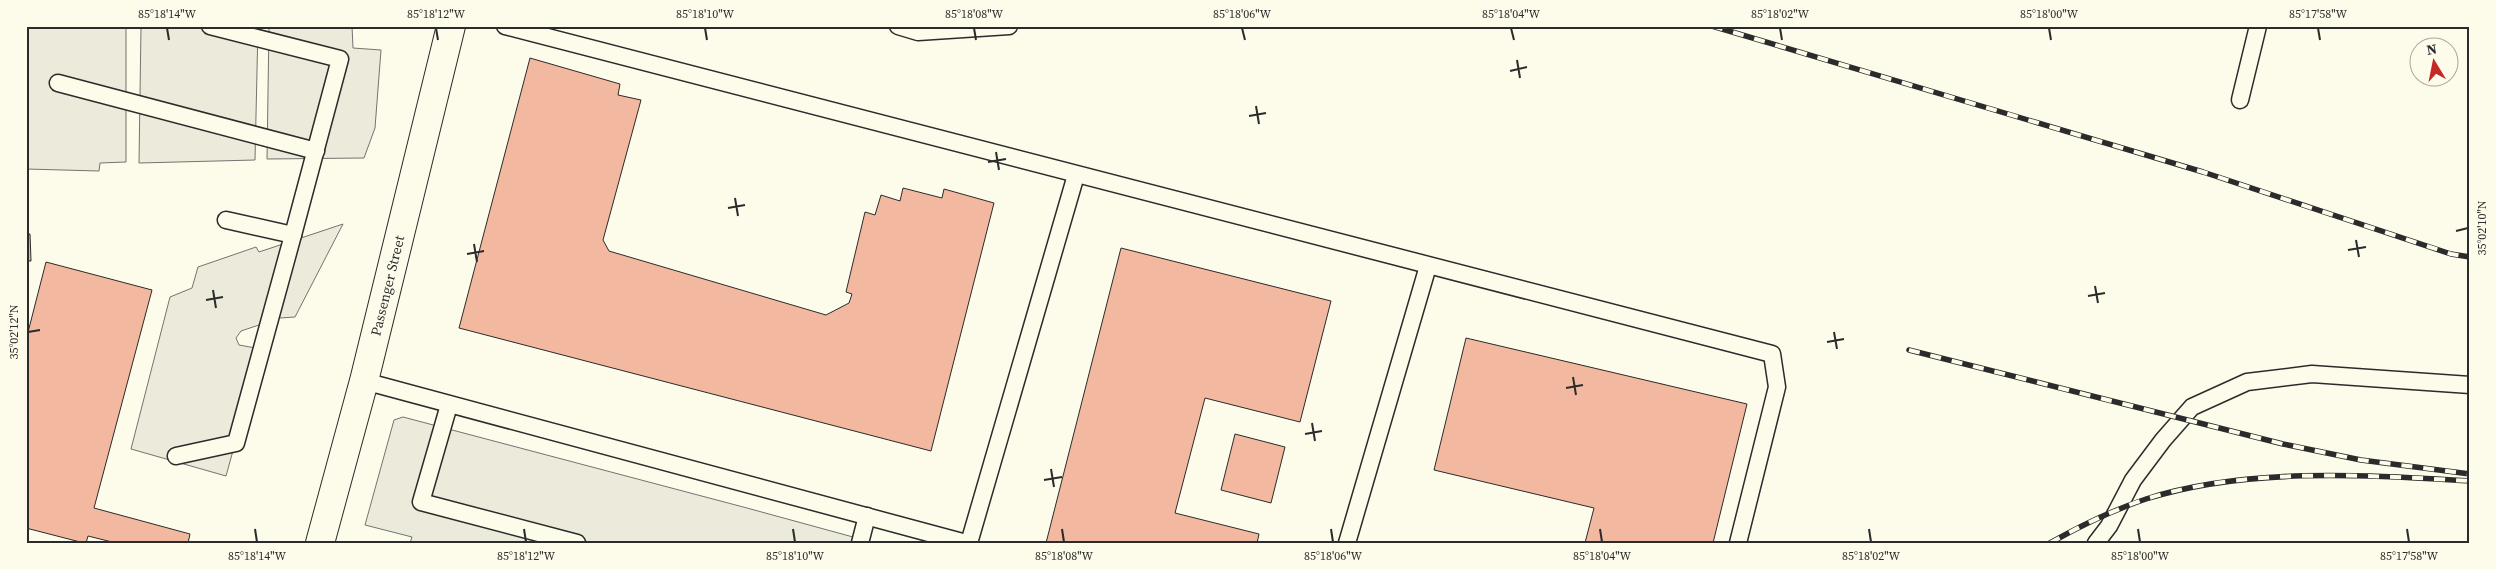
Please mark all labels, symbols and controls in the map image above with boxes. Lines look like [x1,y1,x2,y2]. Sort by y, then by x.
text: 85°18'14"W [138,6,196,22]
text: 85°18'12"W [407,6,465,22]
text: 85°18'10"W [676,6,734,22]
text: 85°18'08"W [945,6,1003,22]
text: 85°18'06"W [1213,6,1271,22]
text: 85°18'04"W [1482,6,1540,22]
text: 85°18'02"W [1751,6,1809,22]
text: 85°18'00"W [2020,6,2078,22]
text: 85°17'58"W [2289,6,2347,22]
north arrow [2408,38,2458,88]
text: N [2425,38,2439,60]
text: 35°02'10"N [2474,200,2490,256]
street label: Passenger Street [365,233,409,338]
text: 35°02'12"N [6,304,22,360]
text: 85°18'14"W [228,548,286,564]
text: 85°18'12"W [497,548,555,564]
text: 85°18'10"W [766,548,824,564]
text: 85°18'08"W [1035,548,1093,564]
text: 85°18'06"W [1304,548,1362,564]
text: 85°18'04"W [1573,548,1631,564]
text: 85°18'02"W [1842,548,1900,564]
text: 85°18'00"W [2111,548,2169,564]
text: 85°17'58"W [2380,548,2438,564]

